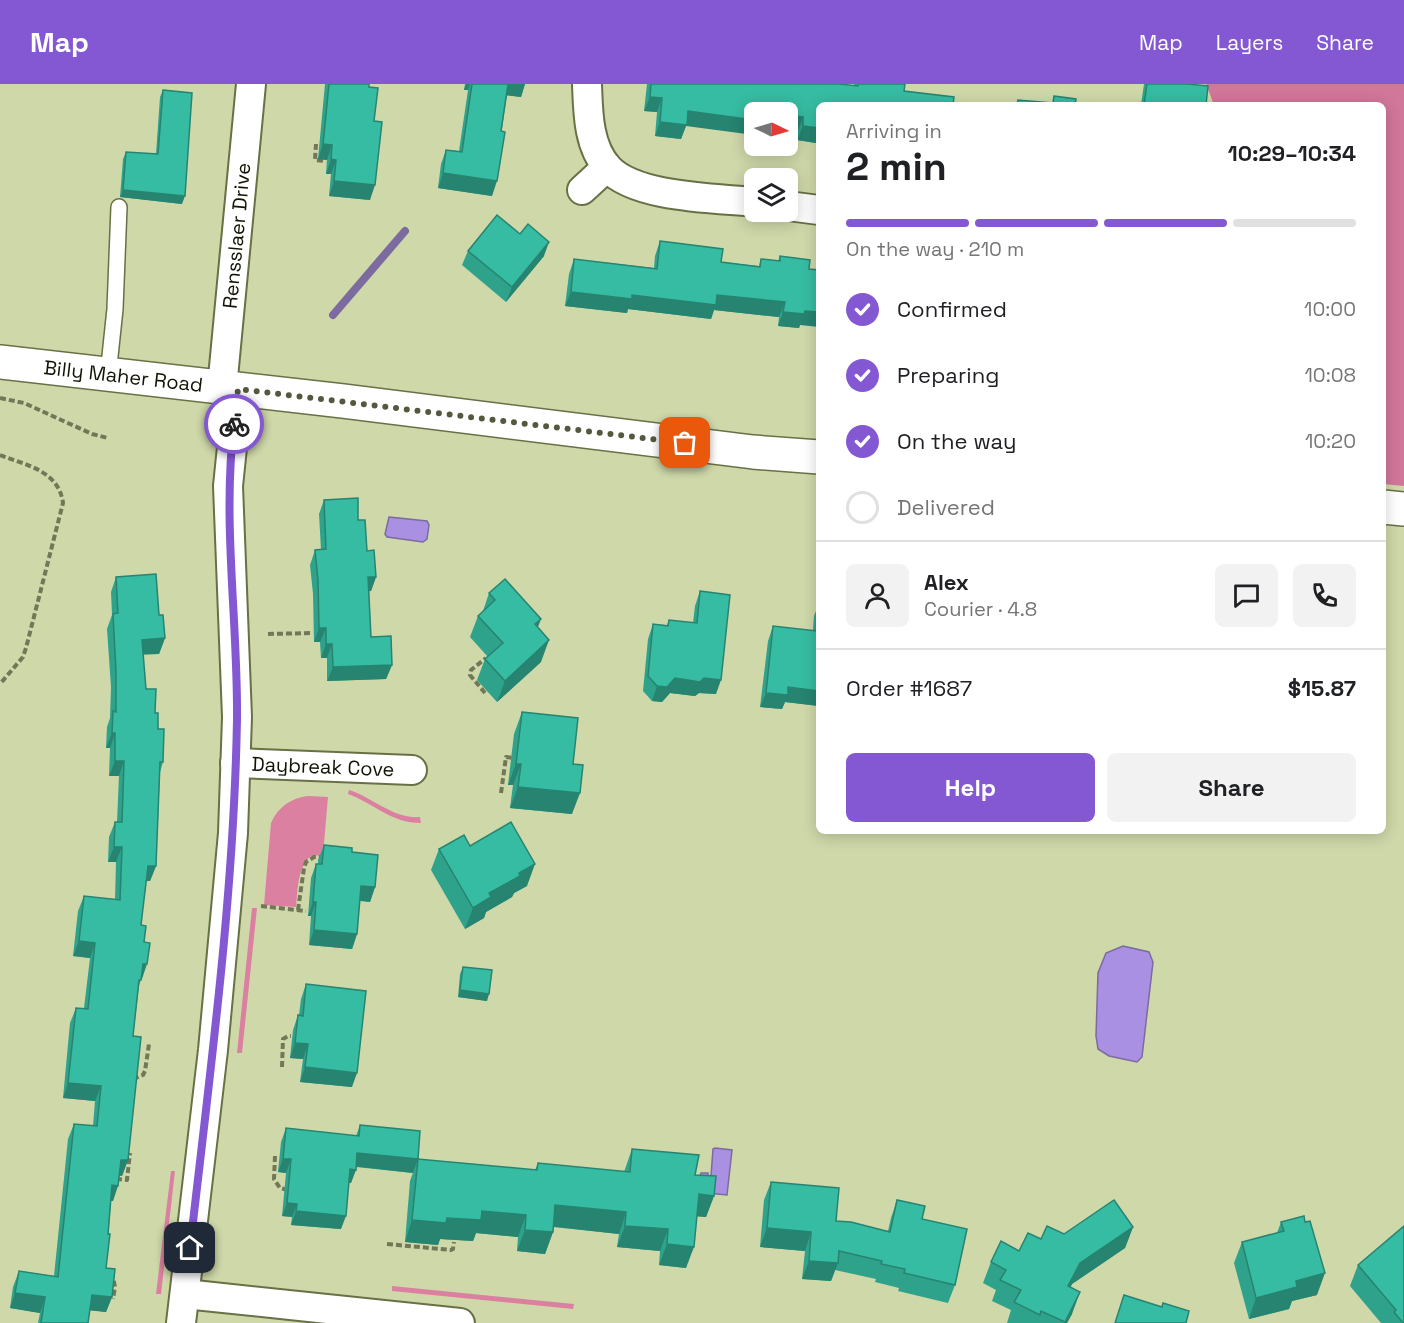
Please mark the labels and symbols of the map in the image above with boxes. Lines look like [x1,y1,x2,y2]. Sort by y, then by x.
north arrow [744,102,798,156]
street label: Rensslaer Drive [217,162,256,310]
street label: Billy Maher Road [42,354,204,398]
courier [204,394,264,454]
pin [659,417,710,468]
street label: Daybreak Cove [251,751,395,782]
pin [164,1222,215,1273]

